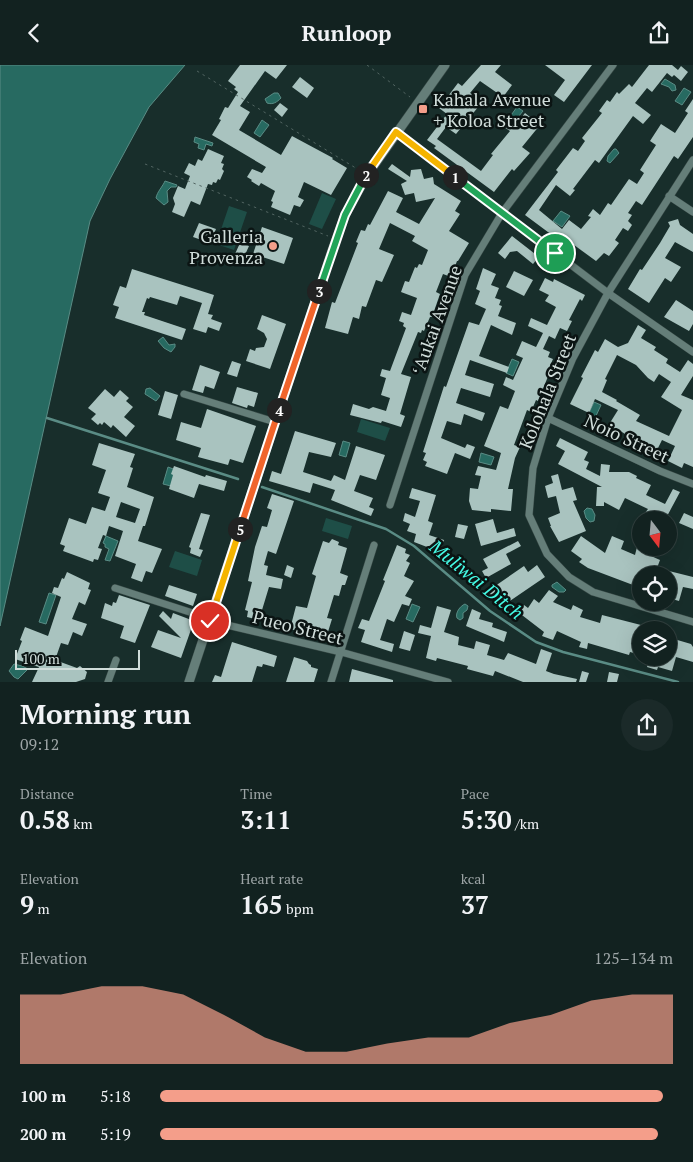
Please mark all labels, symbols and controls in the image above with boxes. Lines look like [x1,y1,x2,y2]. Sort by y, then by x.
text: Runloop [301,18,392,47]
icon: back [20,19,48,47]
icon: share [645,19,673,47]
place label: Kahala Avenue + Koloa Street [433,87,551,132]
marker: Kahala Avenue + Koloa Street [417,103,429,115]
pin: 2 [354,163,378,187]
pin: 1 [442,165,468,189]
text: 2 [363,166,370,185]
text: 1 [452,168,459,187]
place label: Galleria Provenza [189,224,263,269]
pin [534,232,576,274]
icon: arrive [541,239,569,267]
marker: Galleria Provenza [267,240,279,252]
street label: ʻAukai Avenue [405,262,467,378]
pin: 3 [306,279,332,303]
text: 3 [316,282,323,301]
street label: Kolohala Street [513,329,581,452]
pin: 4 [266,397,292,423]
text: 4 [276,401,283,420]
street label: Noio Street [581,408,674,468]
north arrow [632,511,678,556]
map controls [632,511,677,666]
pin: 5 [228,517,252,541]
text: 5 [237,520,244,539]
water label: Muliwai Ditch [424,533,529,625]
button: locate [632,566,677,611]
pin [189,600,231,642]
street label: Pueo Street [250,604,346,650]
icon: check [196,607,224,635]
button: layers [632,621,677,666]
scale bar [15,647,140,670]
text: 100 m [22,649,60,668]
text: Morning run [20,695,191,732]
button: share [621,699,673,751]
text: 09:12 [20,733,59,755]
text: Distance [20,784,74,803]
text: Time [240,784,272,803]
text: Pace [461,784,489,803]
text: 0.58 [20,803,70,836]
text: 3:11 [240,803,291,836]
text: 5:30 [461,803,512,836]
text: km [70,814,93,833]
text: /km [512,814,539,833]
text: Elevation [20,869,79,888]
text: Heart rate [240,869,303,888]
text: kcal [461,869,486,888]
text: 9 [20,888,34,921]
text: 165 [240,888,283,921]
text: 37 [461,888,489,921]
text: m [34,899,50,918]
text: bpm [283,899,314,918]
text: Elevation [20,947,87,969]
text: 125–134 m [594,947,673,969]
text: 100 m [20,1085,66,1107]
text: 5:18 [100,1085,131,1107]
text: 200 m [20,1123,66,1145]
text: 5:19 [100,1123,131,1145]

